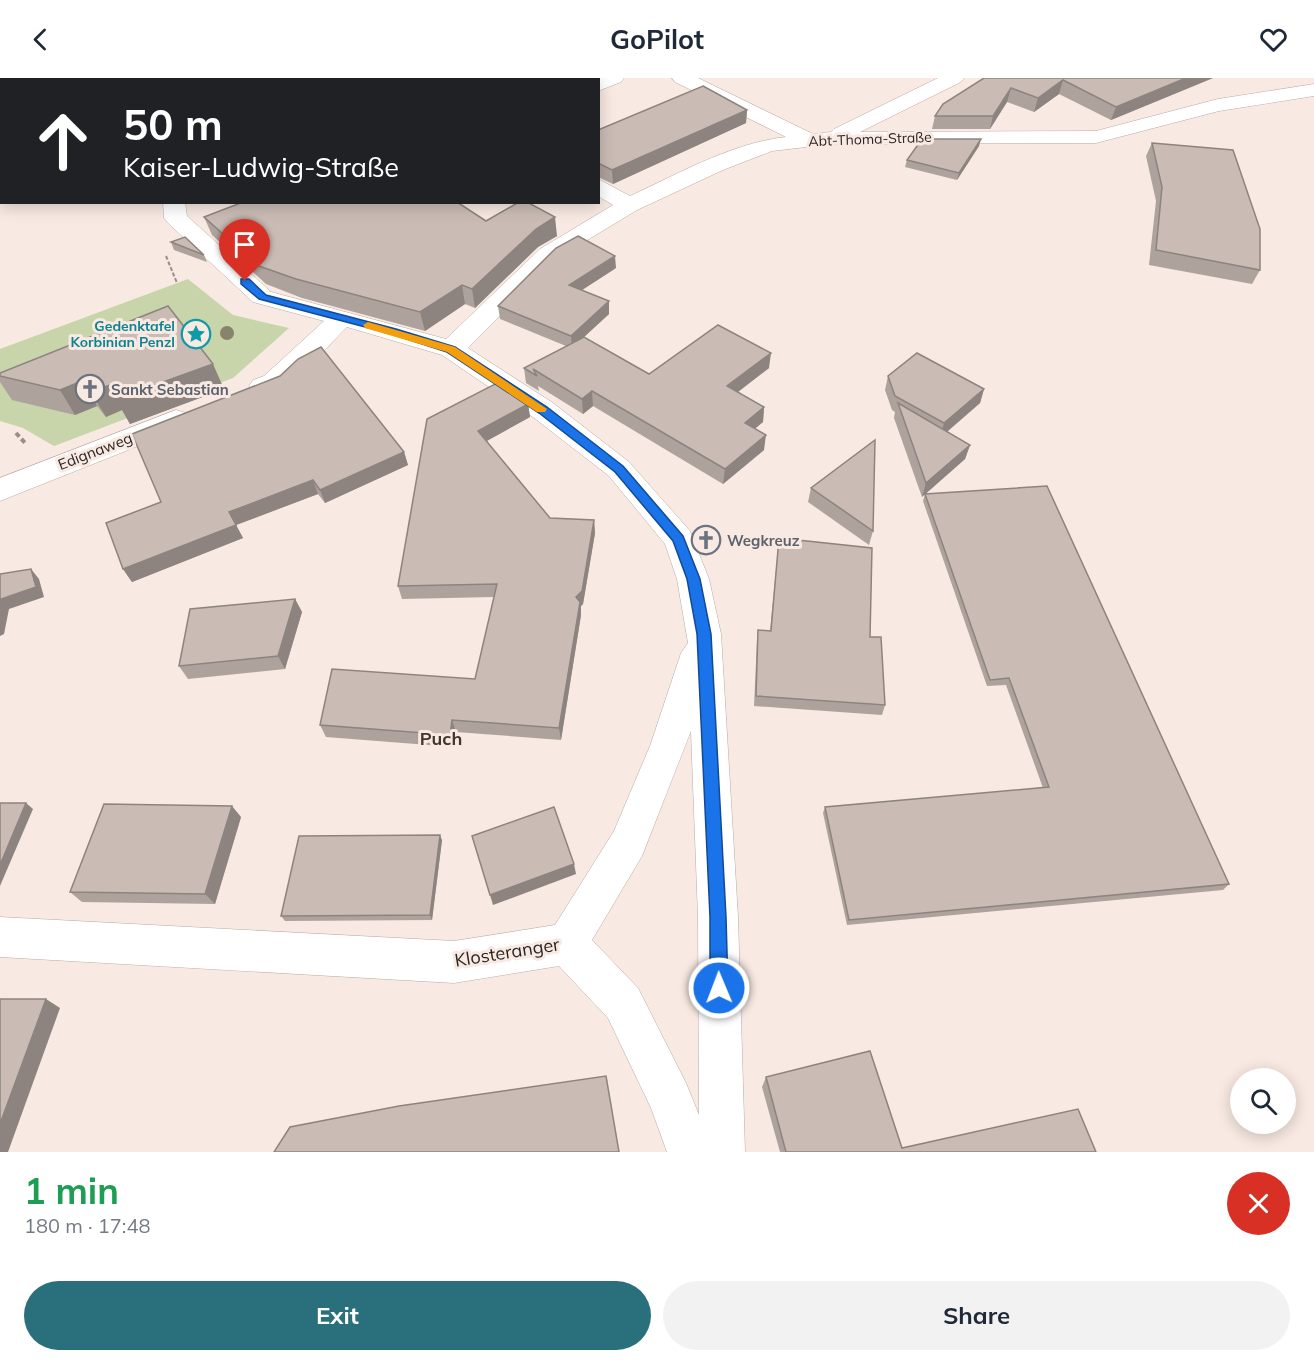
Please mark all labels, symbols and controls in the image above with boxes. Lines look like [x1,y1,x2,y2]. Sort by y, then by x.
text: GoPilot [610,22,704,56]
icon: back [24,23,57,56]
icon: heart [1257,23,1290,56]
text: 50 m [123,98,223,151]
icon: ahead [24,102,102,180]
street label: Abt-Thoma-Straße [808,128,932,150]
text: Kaiser-Ludwig-Straße [123,150,399,184]
pin [219,219,270,281]
icon: arrive [228,228,261,261]
place label: Gedenktafel Korbinian Penzl [71,317,175,351]
place icon: Gedenktafel Korbinian Penzl [180,318,212,350]
church icon: Sankt Sebastian [74,373,106,405]
place label: Sankt Sebastian [111,380,229,399]
street label: Edignaweg [55,428,135,474]
church icon: Wegkreuz [690,524,722,556]
place label: Wegkreuz [727,531,800,550]
district label: Puch [420,727,462,750]
street label: Klosteranger [453,932,561,972]
position arrow [687,956,751,1020]
map controls [1230,1068,1296,1134]
button: search [1230,1068,1296,1134]
text: 1 min [24,1168,119,1213]
button: close [1227,1172,1290,1235]
text: 180 m · 17:48 [24,1213,150,1238]
button: Exit [24,1281,651,1350]
button: Share [663,1281,1290,1350]

